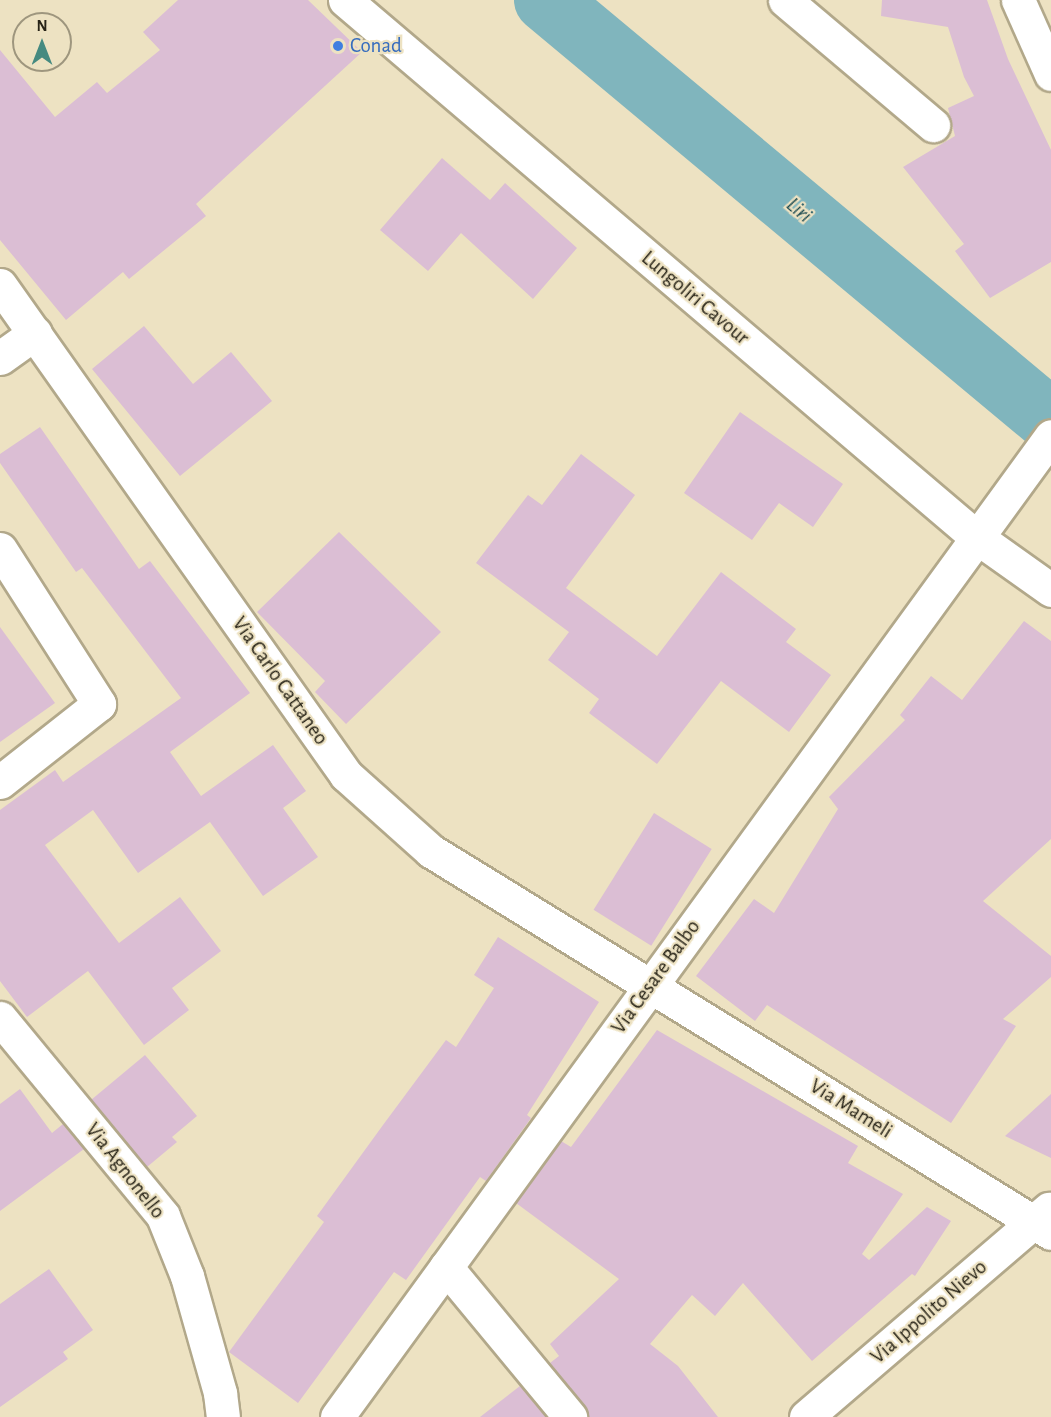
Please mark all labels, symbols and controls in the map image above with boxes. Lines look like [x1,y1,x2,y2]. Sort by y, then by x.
north arrow [12,12,72,72]
text: N [36,18,48,34]
place label: Conad [350,33,402,59]
marker: Conad [331,39,345,53]
water label: Liri [781,192,817,228]
street label: Lungoliri Cavour [636,246,754,350]
street label: Via Carlo Cattaneo [226,612,334,750]
street label: Via Cesare Balbo [606,915,706,1039]
street label: Via Mameli [805,1074,897,1144]
street label: Via Agnonello [80,1118,170,1224]
street label: Via Ippolito Nievo [866,1255,992,1369]

